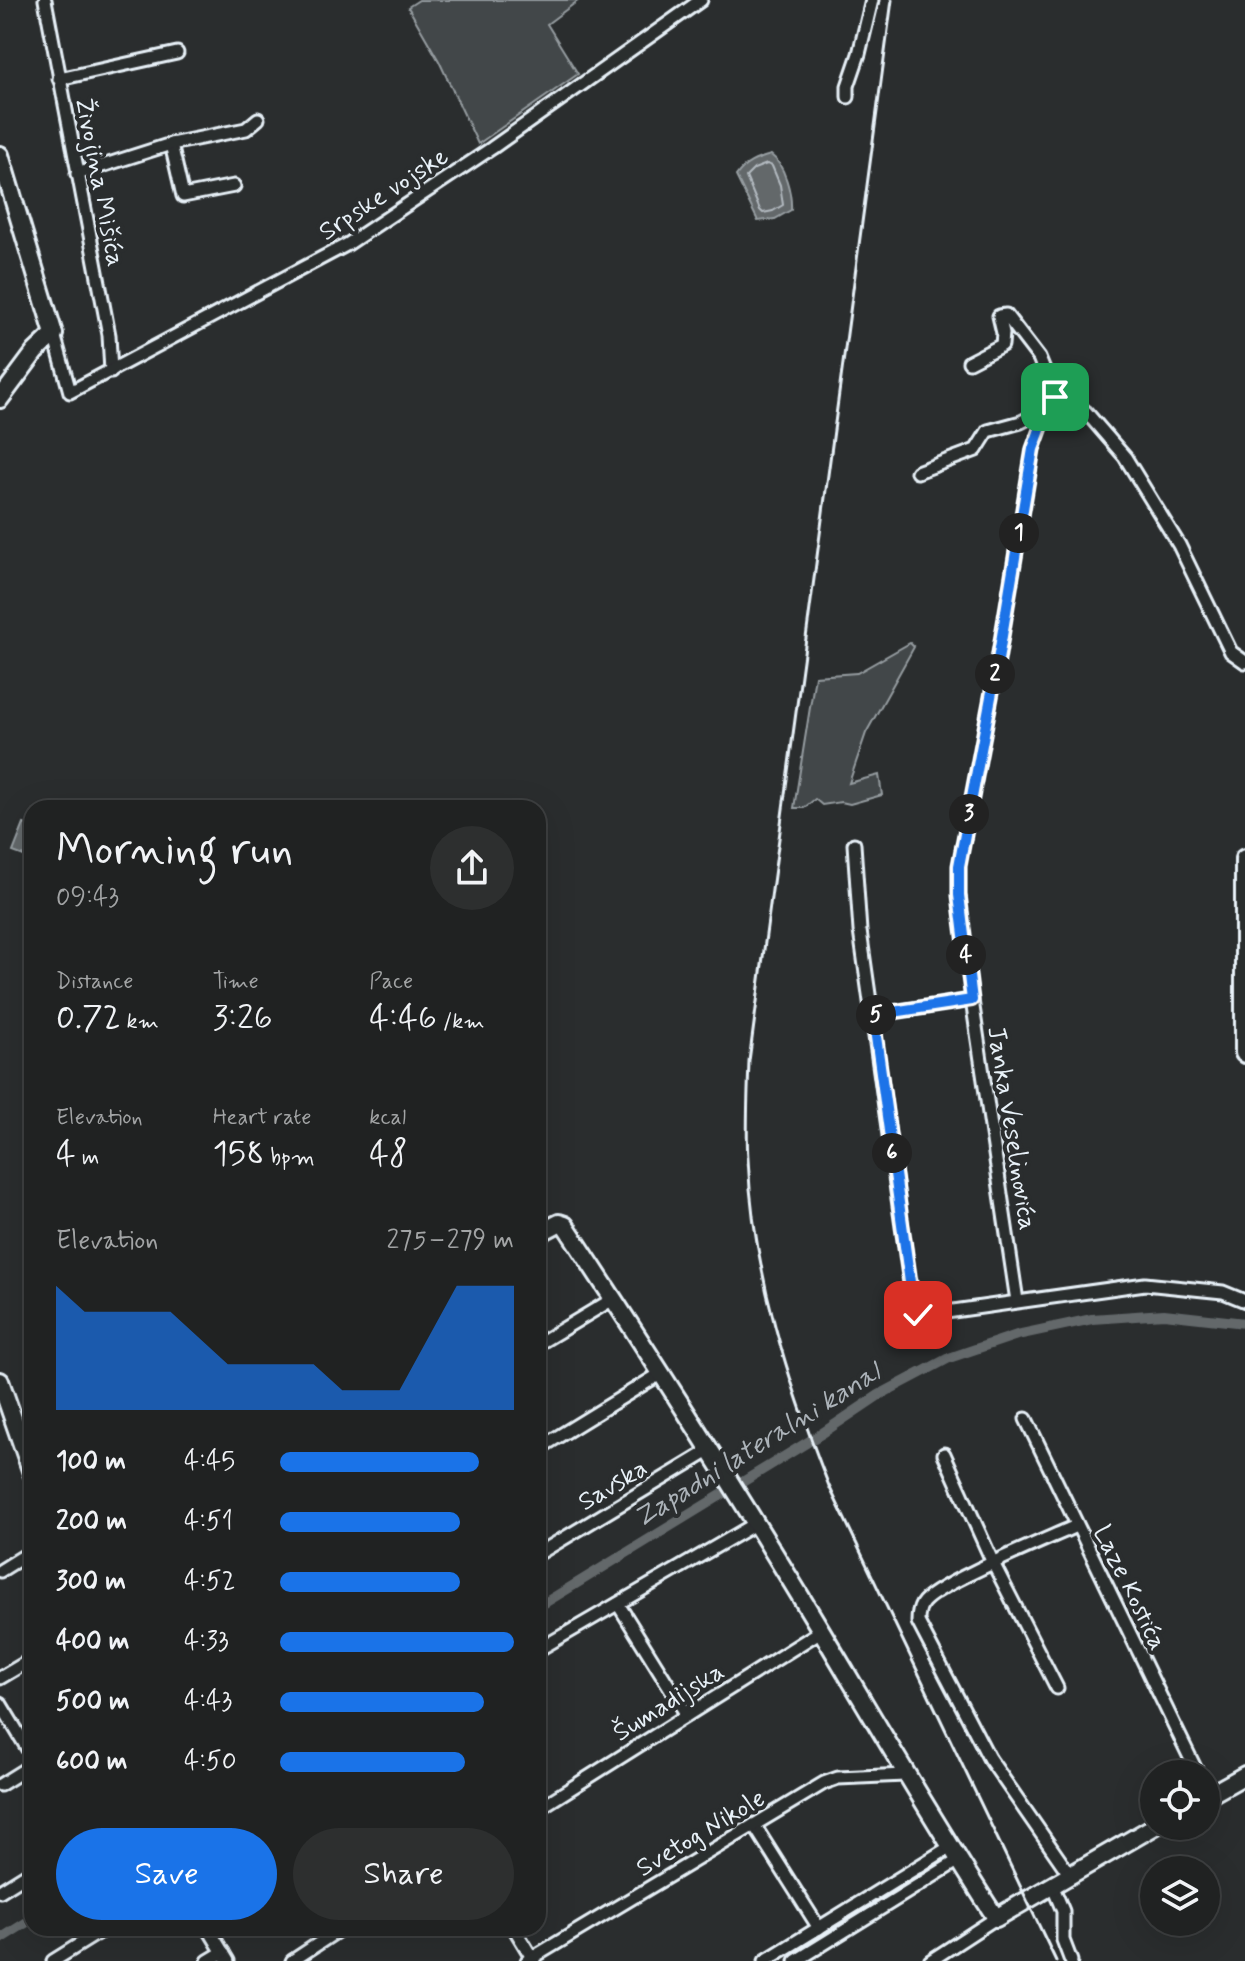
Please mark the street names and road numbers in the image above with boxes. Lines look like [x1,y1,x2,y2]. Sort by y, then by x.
street label: Živojina Mišića [66,95,132,269]
street label: Srpske vojske [313,140,456,249]
street label: Janka Veselinovića [978,1024,1044,1233]
street label: Savska [572,1452,654,1520]
street label: Laze Kostića [1084,1520,1174,1656]
street label: Šumadijska [607,1655,731,1750]
street label: Svetog Nikole [630,1782,772,1886]

